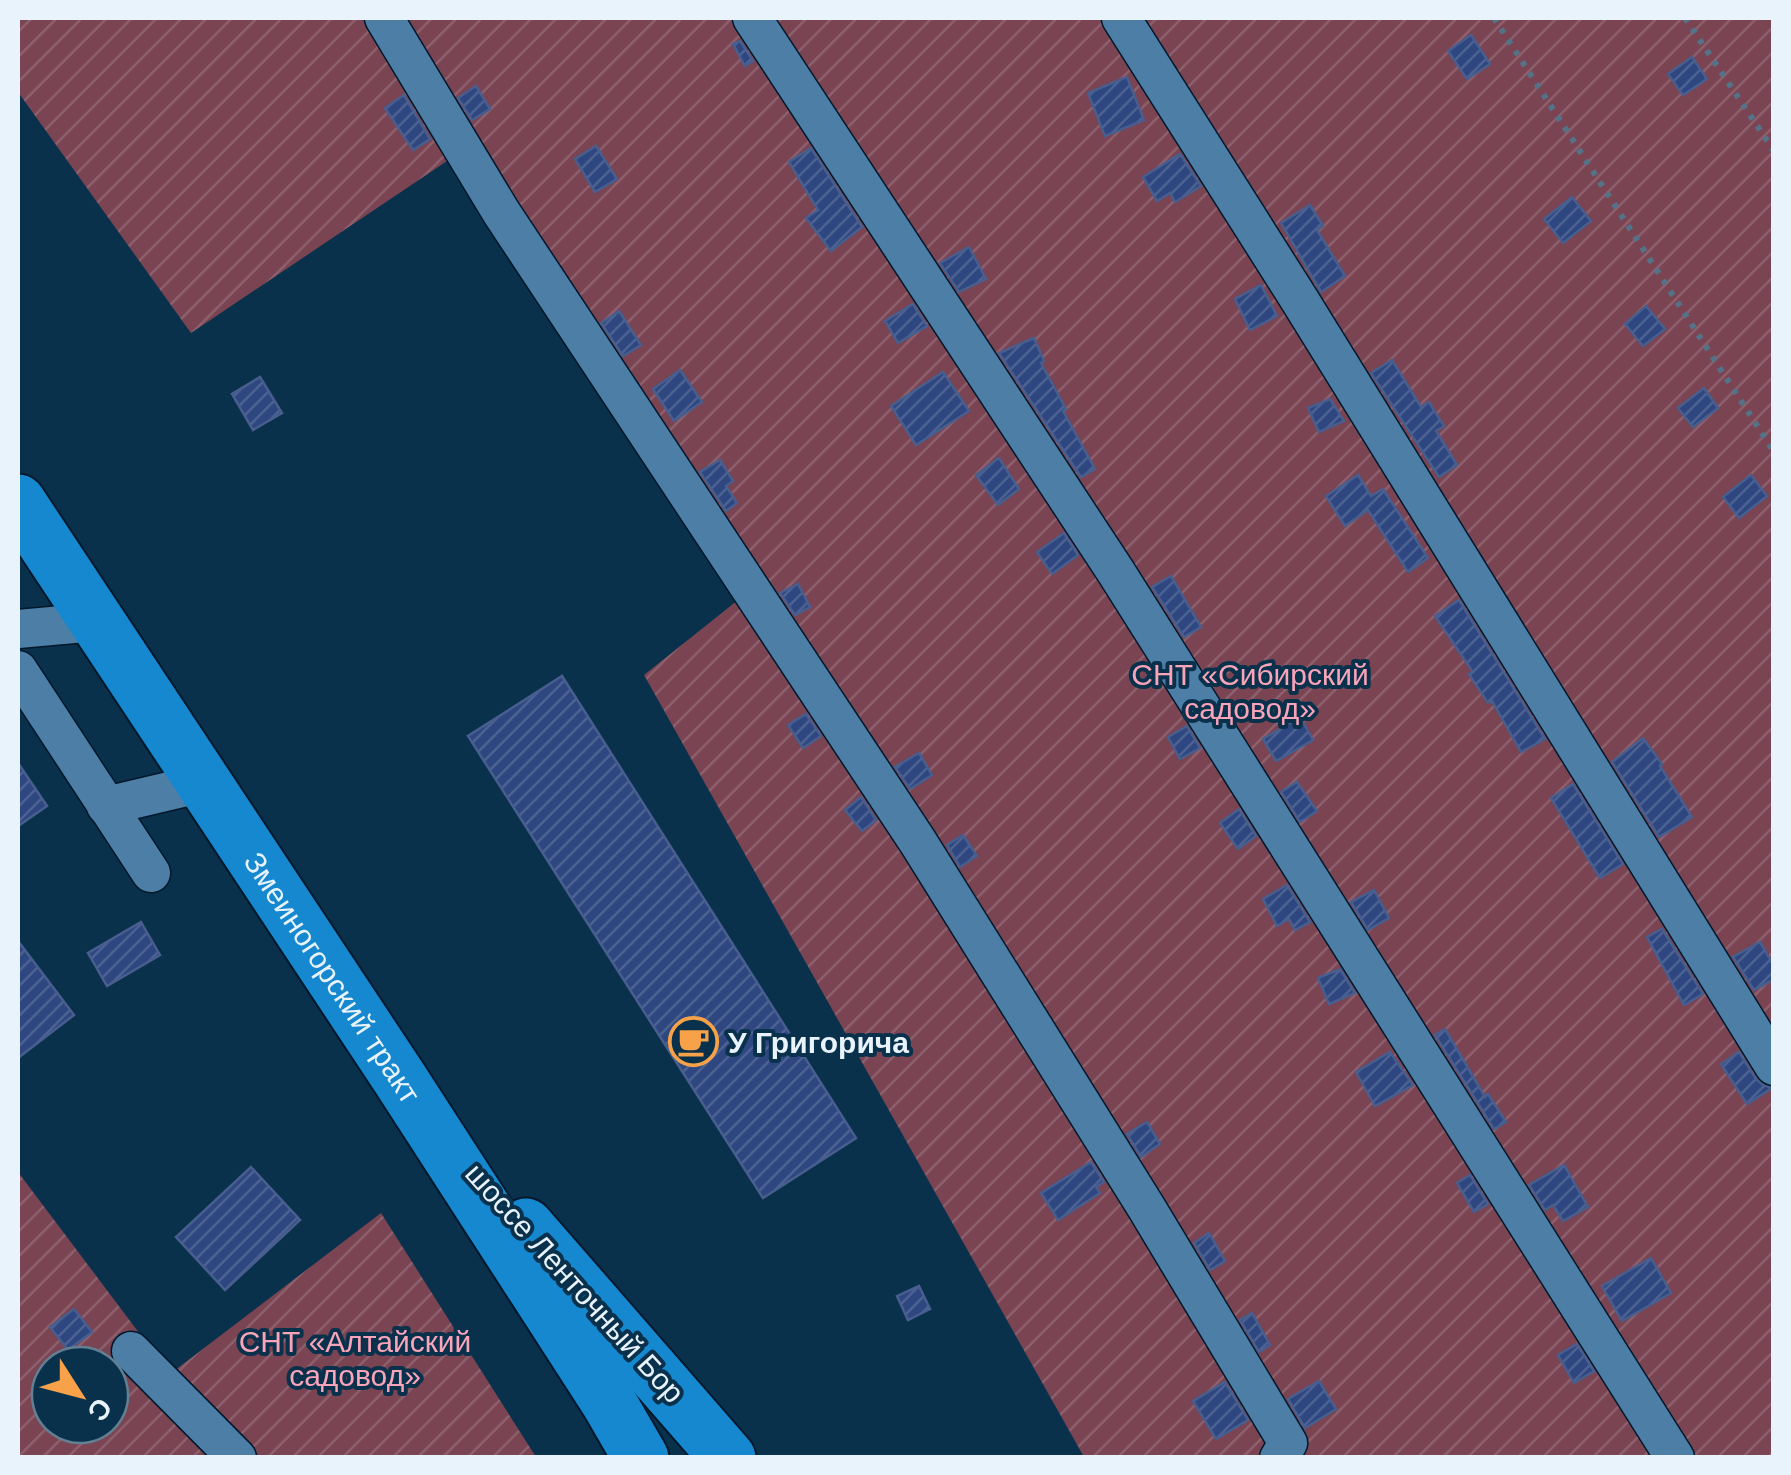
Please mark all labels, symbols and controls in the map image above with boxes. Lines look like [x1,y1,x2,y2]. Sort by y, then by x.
park label: СНТ «Сибирский садовод» [1131,658,1369,725]
street label: Змеиногорский тракт [238,846,427,1109]
cafe icon: У Григорича [667,1016,719,1068]
place label: У Григорича [728,1026,909,1059]
street label: шоссе Ленточный Бор [459,1157,691,1409]
park label: СНТ «Алтайский садовод» [239,1325,471,1392]
north arrow [30,1345,130,1445]
text: С [81,1392,118,1427]

